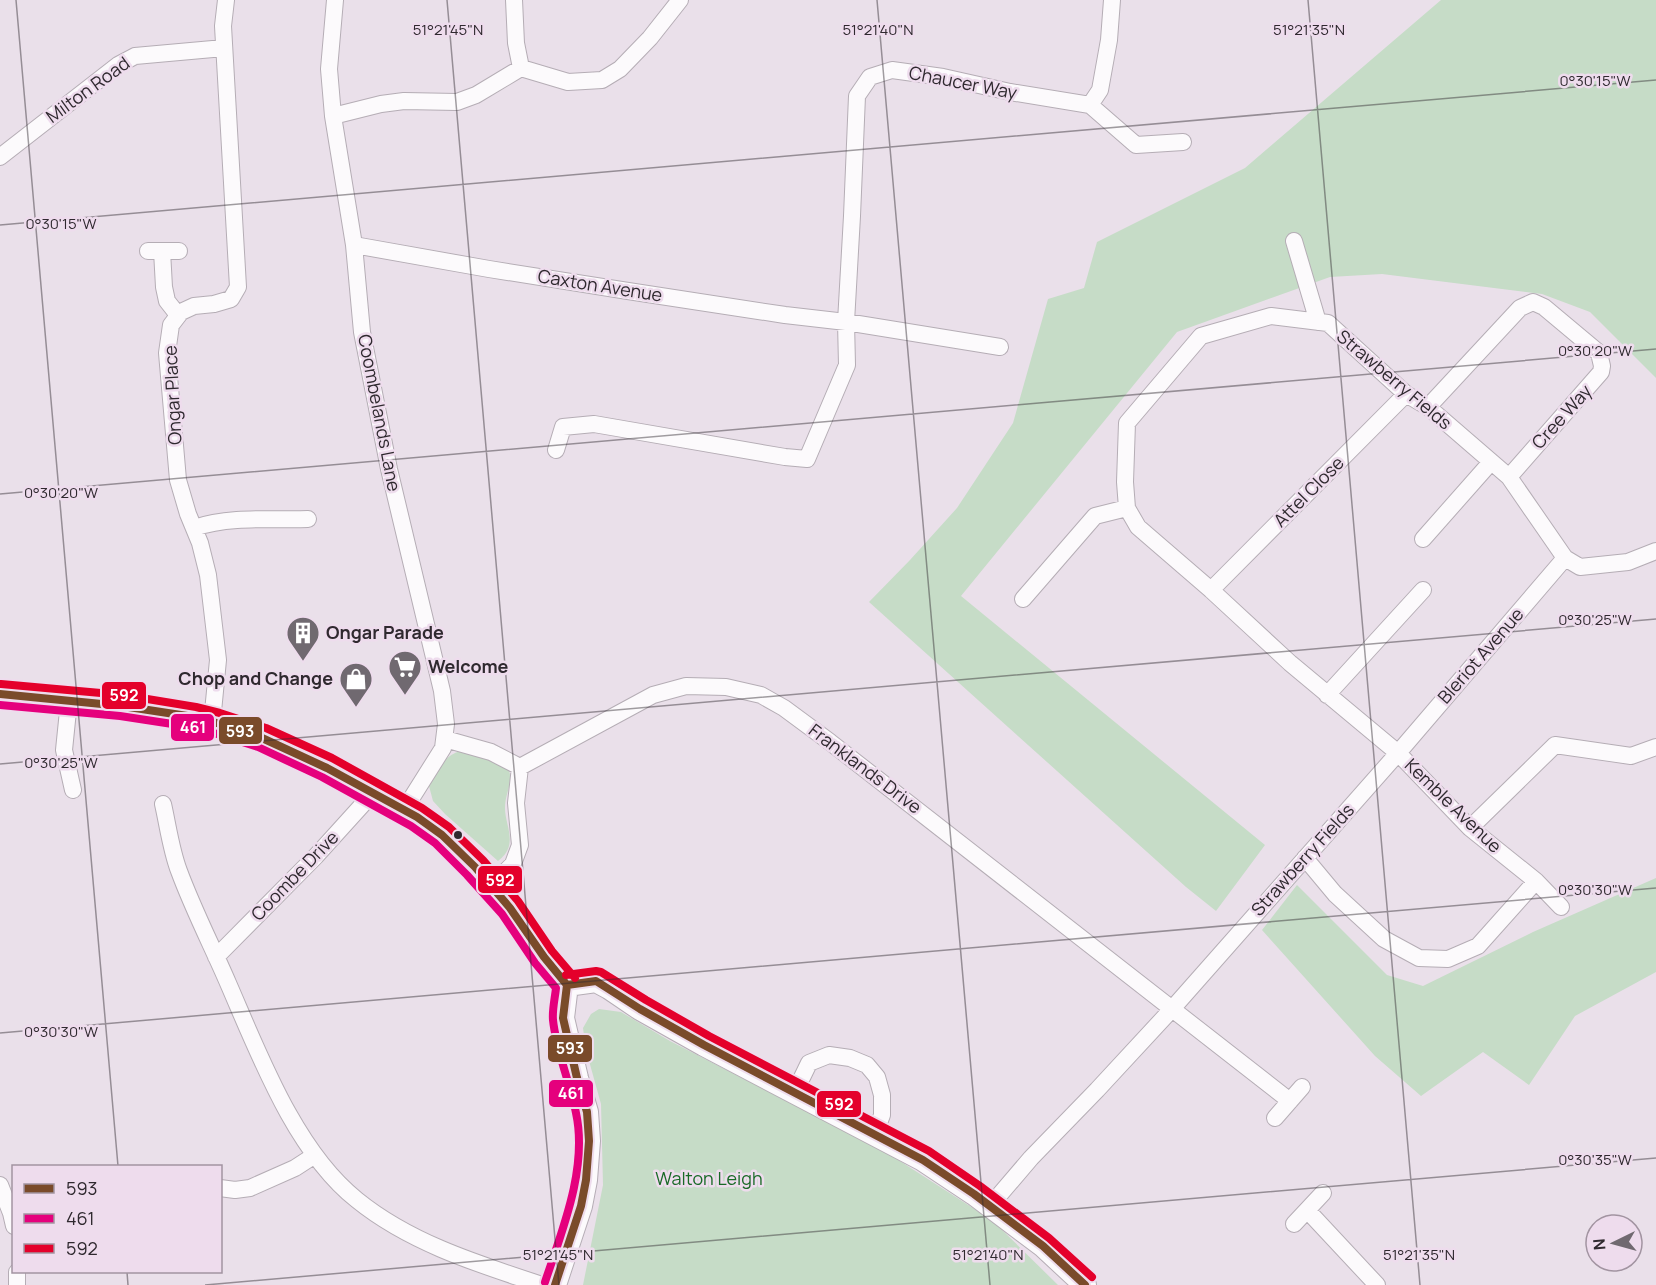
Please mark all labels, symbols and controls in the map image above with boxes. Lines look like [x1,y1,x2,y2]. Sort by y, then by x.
text: 51°21'45"N [413,19,483,40]
text: 51°21'40"N [842,19,914,40]
text: 51°21'35"N [1273,19,1345,40]
street label: Milton Road [41,51,134,128]
street label: Chaucer Way [907,60,1020,104]
text: 0°30'15"W [1560,70,1630,91]
text: 0°30'15"W [26,213,96,234]
street label: Caxton Avenue [536,263,664,307]
street label: Strawberry Fields [1332,324,1457,434]
street label: Coombelands Lane [353,332,407,493]
text: 0°30'20"W [1558,340,1632,361]
street label: Ongar Place [157,345,187,445]
street label: Cree Way [1526,379,1597,454]
street label: Attel Close [1268,451,1349,532]
text: 0°30'20"W [24,482,98,503]
street label: Bleriot Avenue [1432,602,1529,708]
text: 0°30'25"W [1558,609,1632,630]
building icon: Ongar Parade [285,615,321,662]
place label: Ongar Parade [326,620,444,644]
supermarket icon: Welcome [387,649,423,696]
place label: Welcome [428,654,509,678]
shop icon: Chop and Change [338,661,374,708]
place label: Chop and Change [178,666,333,690]
line badge: 592 [101,681,147,710]
text: 592 [110,684,138,706]
line badge: 461 [170,713,215,742]
text: 461 [180,716,206,738]
line badge: 593 [218,716,263,745]
street label: Franklands Drive [804,718,927,819]
text: 593 [226,720,254,742]
text: 0°30'25"W [24,752,98,773]
street label: Kemble Avenue [1400,753,1507,858]
street label: Strawberry Fields [1245,798,1359,921]
street label: Coombe Drive [245,825,343,925]
unlabelled marker [452,829,464,841]
line badge: 592 [477,865,523,894]
text: 592 [486,869,514,891]
text: 0°30'30"W [1558,879,1632,900]
text: 0°30'30"W [24,1021,98,1042]
line badge: 593 [547,1034,593,1063]
text: 593 [556,1037,584,1059]
line badge: 461 [548,1079,594,1108]
text: 461 [558,1082,584,1104]
line badge: 592 [816,1090,862,1118]
text: 592 [825,1093,853,1115]
text: 0°30'35"W [1558,1149,1632,1170]
legend [12,1165,222,1273]
park label: Walton Leigh [655,1166,763,1190]
text: 593 [66,1176,98,1200]
text: 461 [66,1206,95,1230]
north arrow [1584,1213,1644,1273]
text: 592 [66,1236,98,1260]
text: N [1588,1238,1611,1251]
text: 51°21'45"N [523,1244,593,1265]
text: 51°21'40"N [952,1244,1024,1265]
text: 51°21'35"N [1383,1244,1455,1265]

